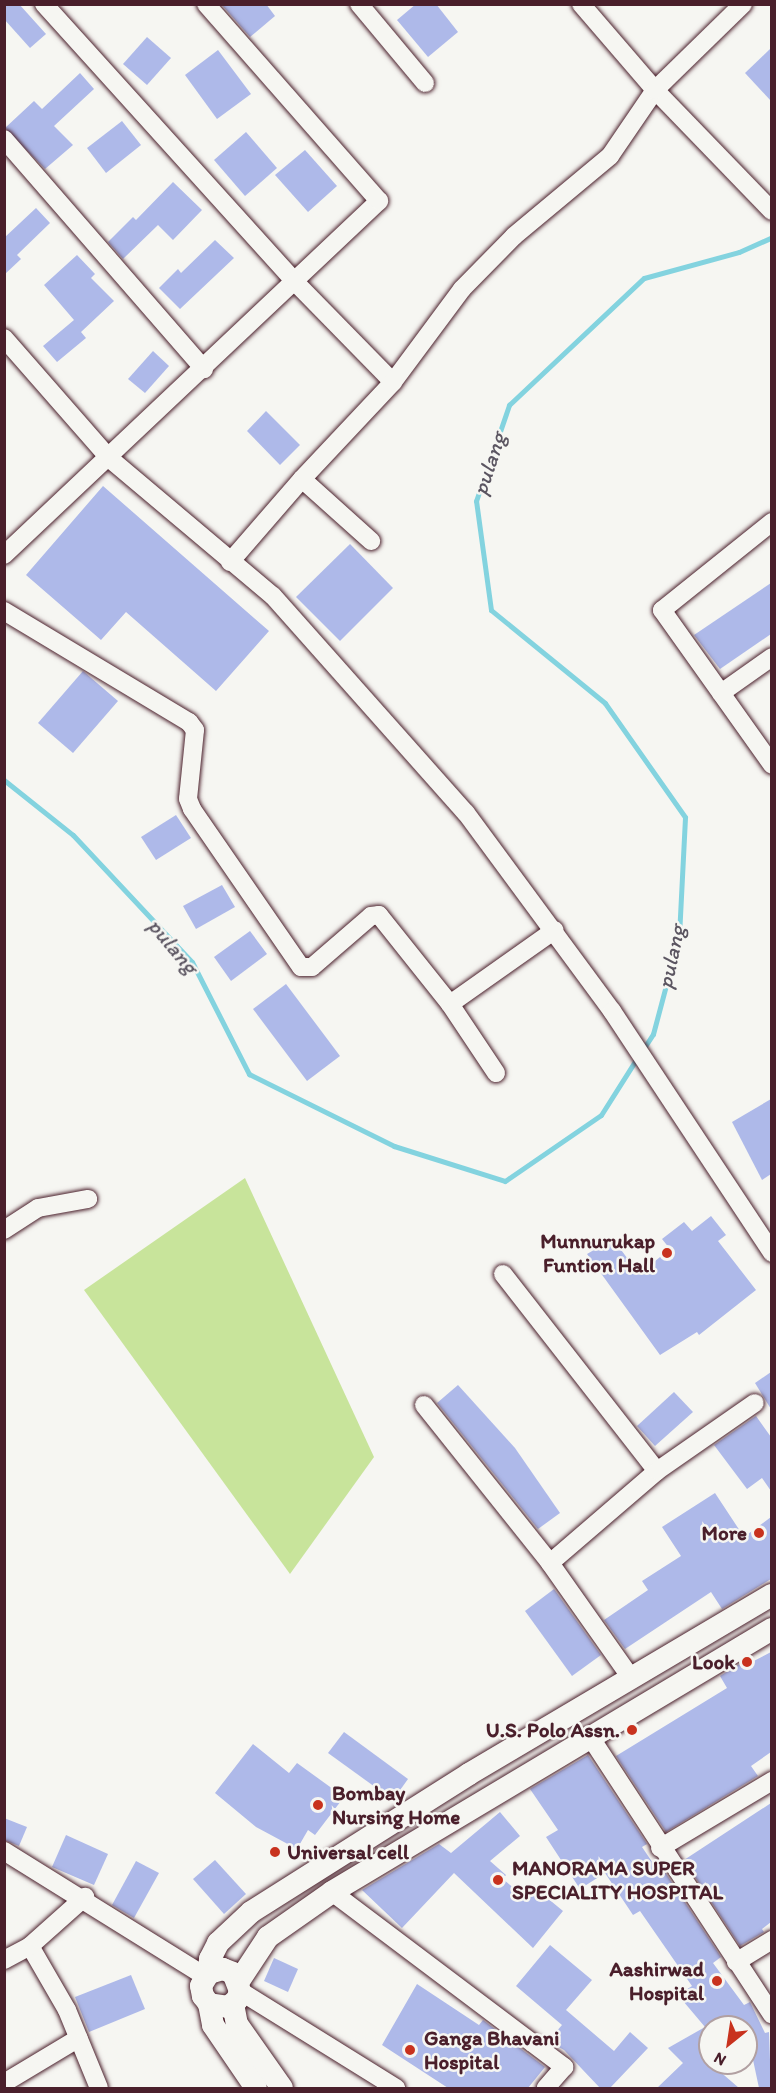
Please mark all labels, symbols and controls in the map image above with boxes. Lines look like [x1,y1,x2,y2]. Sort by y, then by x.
water label: pulang [466,429,512,499]
water label: pulang [142,913,204,979]
water label: pulang [651,923,691,991]
place label: Munnurukap Funtion Hall [540,1228,655,1278]
marker: Munnurukap Funtion Hall [660,1246,674,1260]
place label: More [701,1520,747,1546]
marker: More [752,1526,766,1540]
place label: Look [692,1649,735,1675]
marker: Look [740,1655,754,1669]
place label: U.S. Polo Assn. [487,1717,620,1743]
marker: U.S. Polo Assn. [625,1723,639,1737]
place label: Bombay Nursing Home [332,1780,461,1830]
marker: Bombay Nursing Home [309,1796,327,1814]
place label: Universal cell [287,1839,409,1865]
marker: Universal cell [268,1845,282,1859]
place label: MANORAMA SUPER SPECIALITY HOSPITAL [512,1855,722,1905]
marker: MANORAMA SUPER SPECIALITY HOSPITAL [489,1871,507,1889]
place label: Aashirwad Hospital [609,1956,704,2006]
marker: Aashirwad Hospital [708,1972,726,1990]
north arrow [698,2015,758,2075]
place label: Ganga Bhavani Hospital [424,2025,560,2075]
marker: Ganga Bhavani Hospital [401,2041,419,2059]
text: N [710,2048,729,2070]

